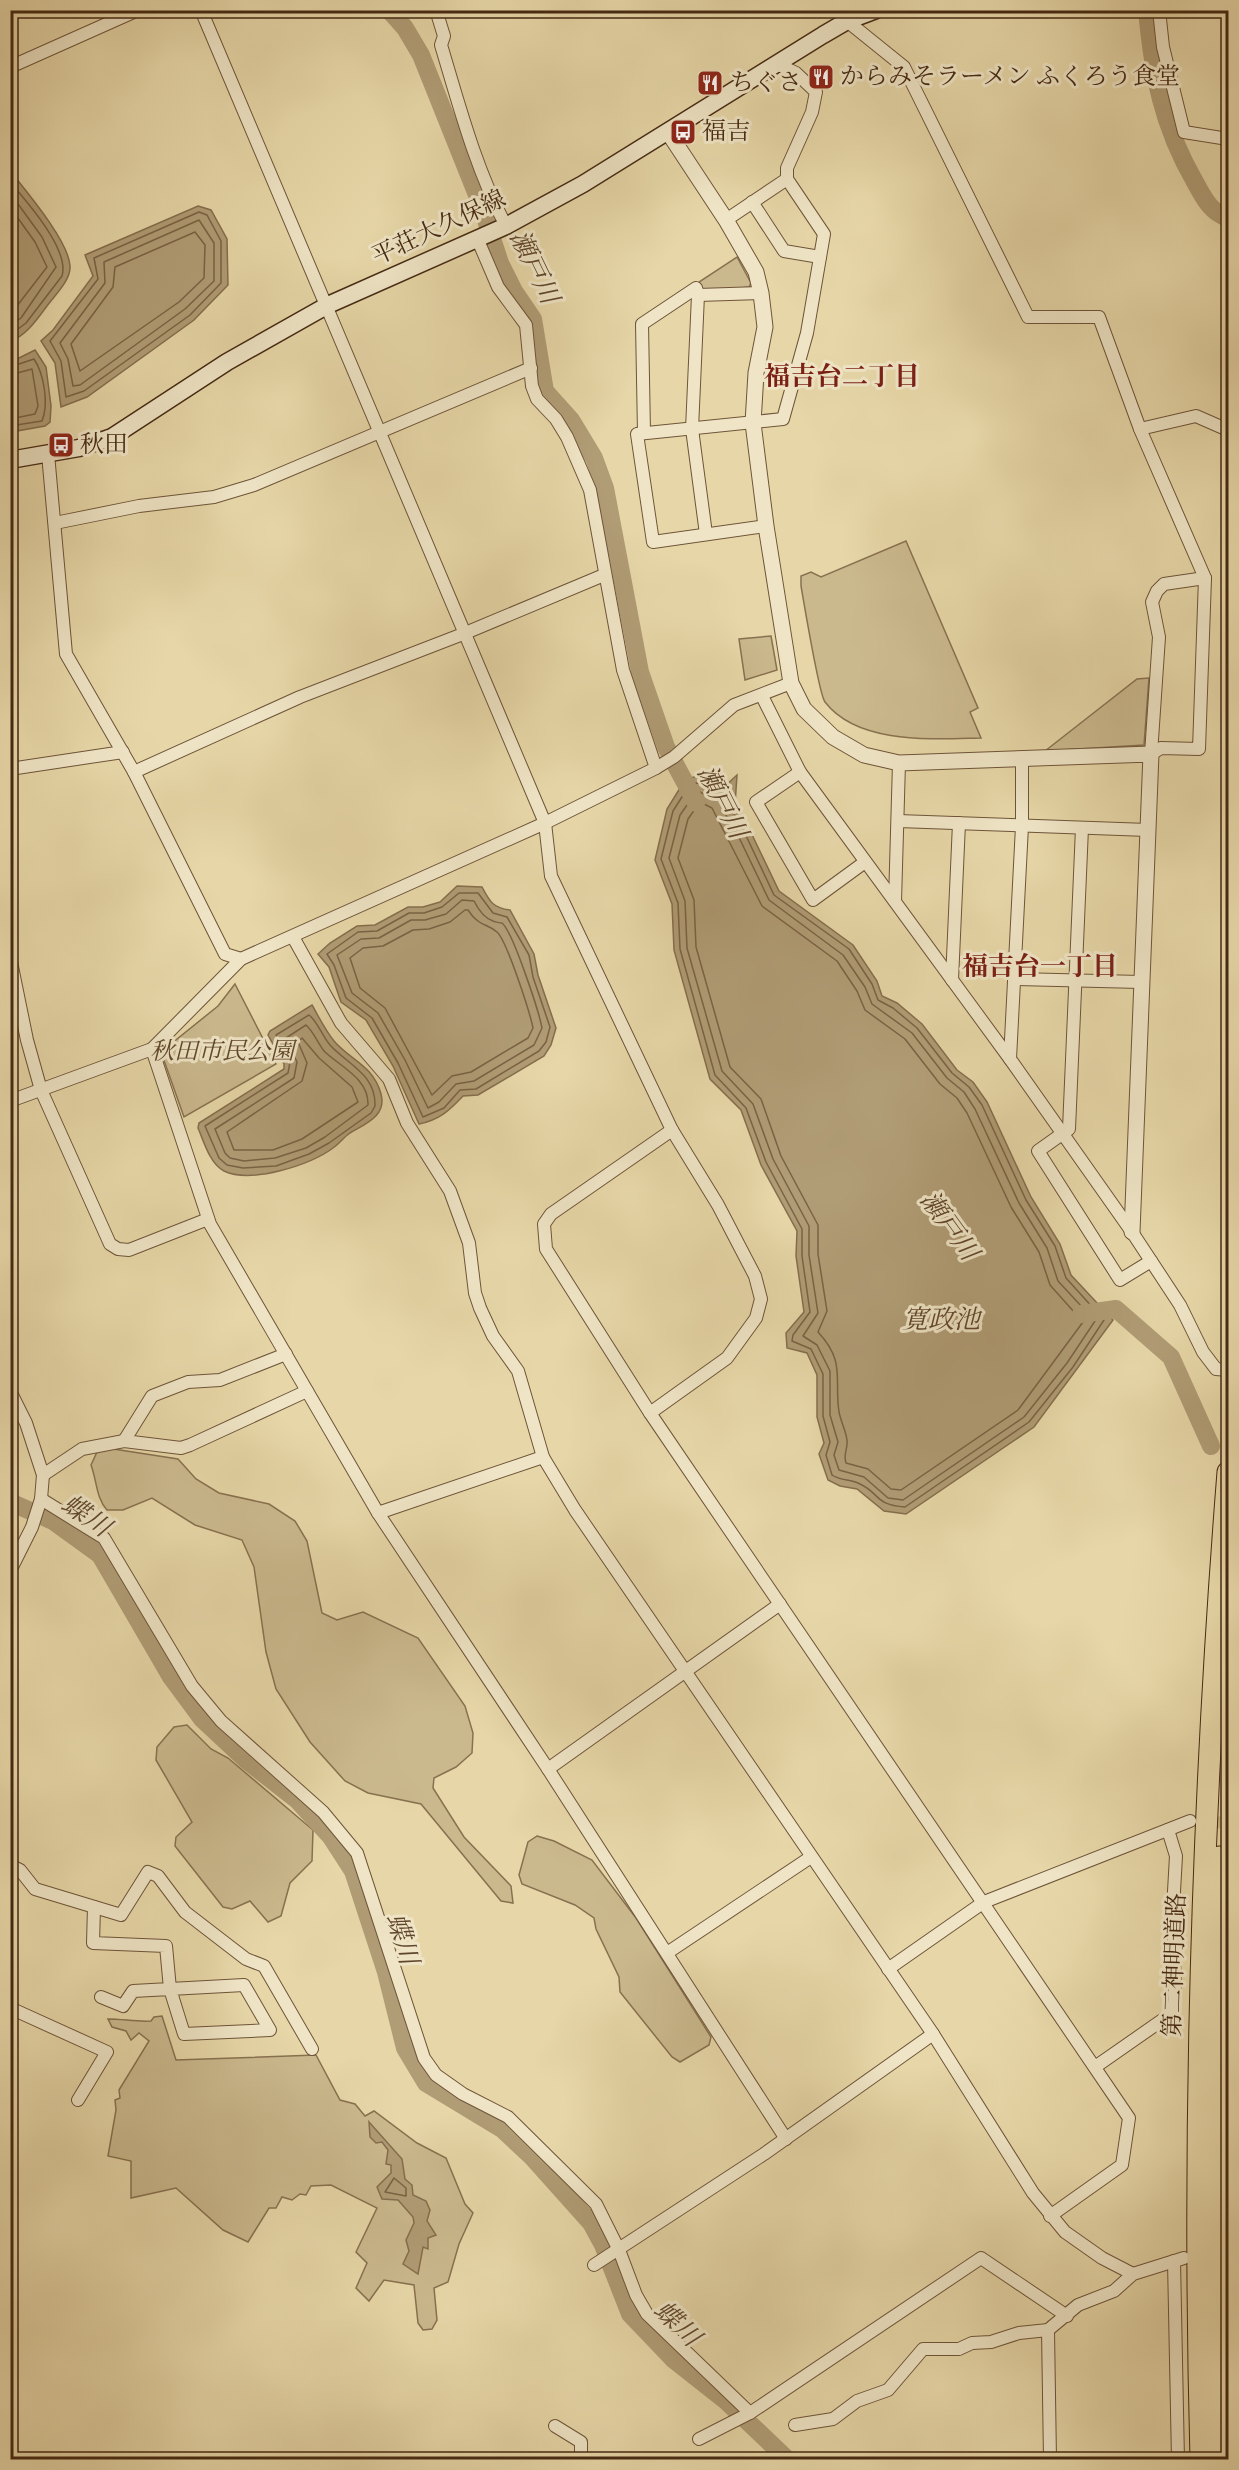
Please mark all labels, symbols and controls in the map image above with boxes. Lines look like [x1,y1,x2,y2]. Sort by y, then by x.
restaurant icon: からみそラーメン ふくろう食堂 [806,62,836,92]
place label: からみそラーメン ふくろう食堂 [840,62,1180,92]
restaurant icon: ちぐさ [695,68,725,98]
place label: ちぐさ [730,68,802,98]
bus stop icon: 福吉 [668,117,698,147]
place label: 福吉 [702,117,750,147]
street label: 平荘大久保線 [367,184,511,272]
water label: 瀬戸川 [503,225,567,312]
district label: 福吉台二丁目 [764,361,920,393]
bus stop icon: 秋田 [46,430,76,460]
place label: 秋田 [80,430,128,460]
water label: 瀬戸川 [690,760,755,847]
district label: 福吉台一丁目 [962,951,1118,983]
park label: 秋田市民公園 [150,1037,298,1067]
water label: 瀬戸川 [913,1185,987,1269]
water label: 寛政池 [902,1304,983,1336]
water label: 蝶川 [56,1488,119,1546]
street label: 第二神明道路 [1157,1893,1193,2037]
water label: 蝶川 [379,1909,426,1971]
water label: 蝶川 [647,2294,709,2356]

